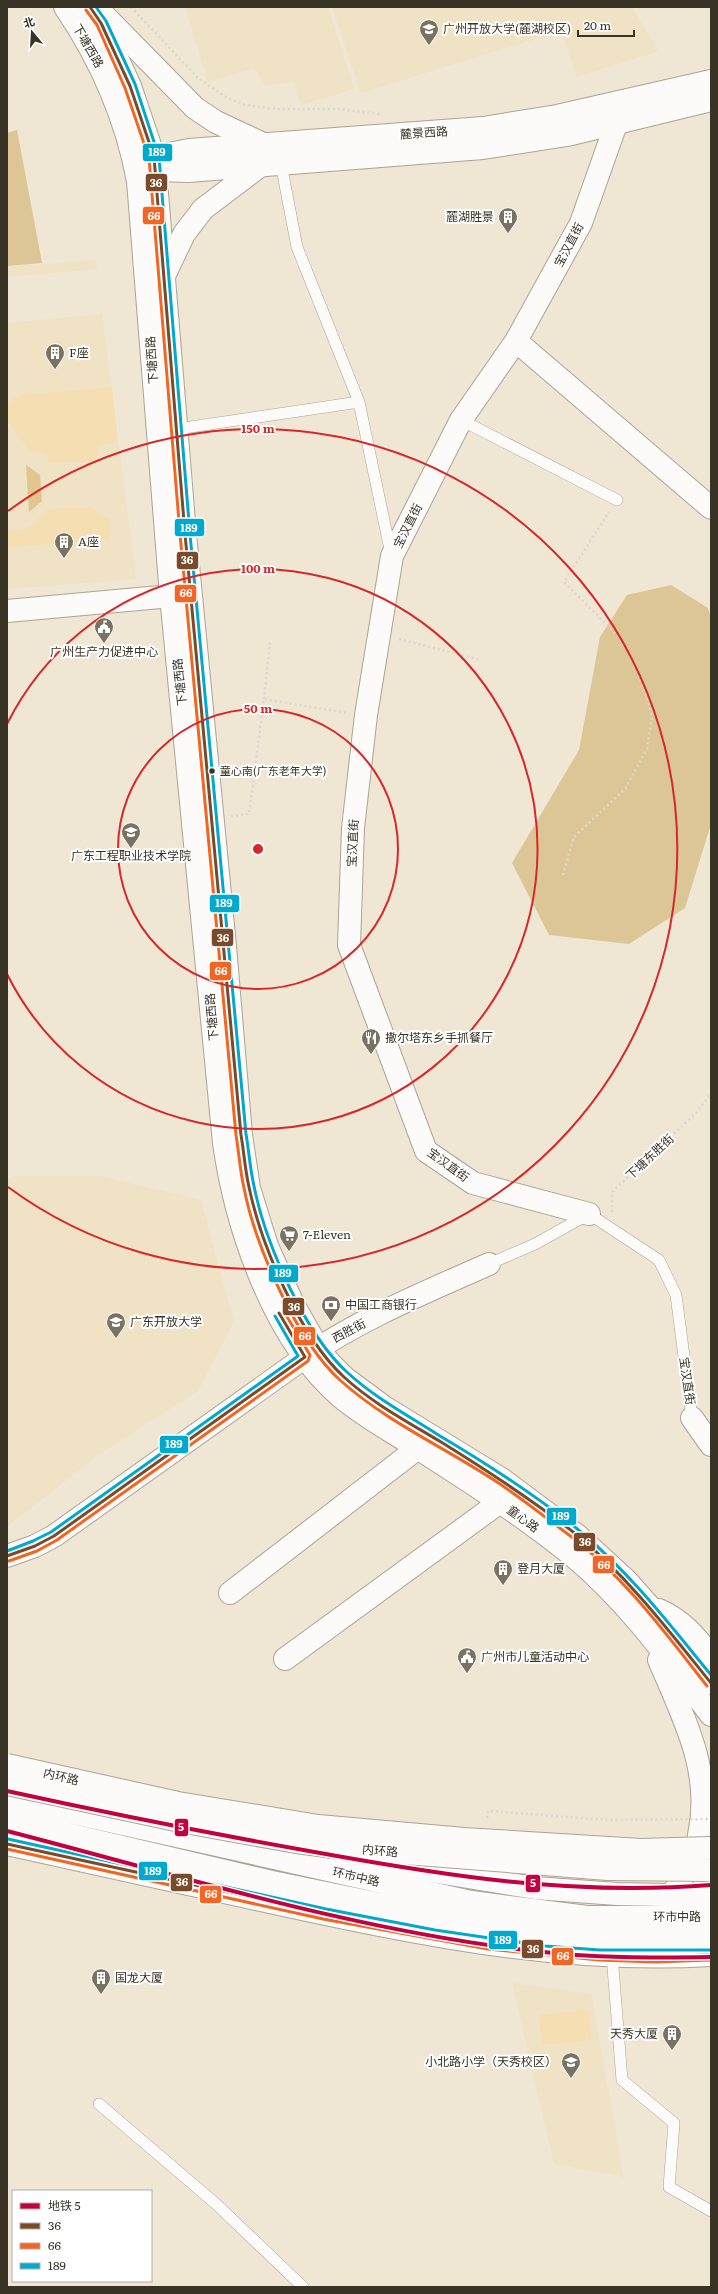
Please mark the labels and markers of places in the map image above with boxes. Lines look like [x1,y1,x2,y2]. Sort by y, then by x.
school or university icon: 广州开放大学(麓湖校区) [418,18,440,46]
place label: 广州开放大学(麓湖校区) [443,19,571,37]
building icon: 麓湖胜景 [497,206,519,234]
place label: 麓湖胜景 [446,207,494,225]
building icon: F座 [44,342,66,370]
place label: F座 [69,343,88,361]
building icon: A座 [53,531,75,559]
place label: A座 [78,532,99,550]
public building icon: 广州生产力促进中心 [93,616,115,644]
place label: 广州生产力促进中心 [50,642,158,660]
place label: 童心南(广东老年大学) [220,762,326,778]
marker: 童心南(广东老年大学) [207,766,217,776]
school or university icon: 广东工程职业技术学院 [120,821,142,849]
centre of rings [251,842,265,856]
place label: 广东工程职业技术学院 [71,846,191,864]
restaurant icon: 撒尔塔东乡手抓餐厅 [360,1027,382,1055]
place label: 撒尔塔东乡手抓餐厅 [385,1028,493,1046]
supermarket icon: 7-Eleven [278,1224,300,1252]
place label: 7-Eleven [303,1225,351,1243]
bank icon: 中国工商银行 [320,1294,342,1322]
place label: 中国工商银行 [345,1295,417,1313]
school or university icon: 广东开放大学 [105,1311,127,1339]
place label: 广东开放大学 [130,1312,202,1330]
building icon: 登月大厦 [492,1558,514,1586]
place label: 登月大厦 [517,1559,565,1577]
public building icon: 广州市儿童活动中心 [456,1646,478,1674]
place label: 广州市儿童活动中心 [481,1647,589,1665]
building icon: 国龙大厦 [90,1967,112,1995]
place label: 国龙大厦 [115,1968,163,1986]
building icon: 天秀大厦 [661,2023,683,2051]
place label: 天秀大厦 [610,2024,658,2042]
school or university icon: 小北路小学（天秀校区） [560,2051,582,2079]
place label: 小北路小学（天秀校区） [425,2052,557,2070]

